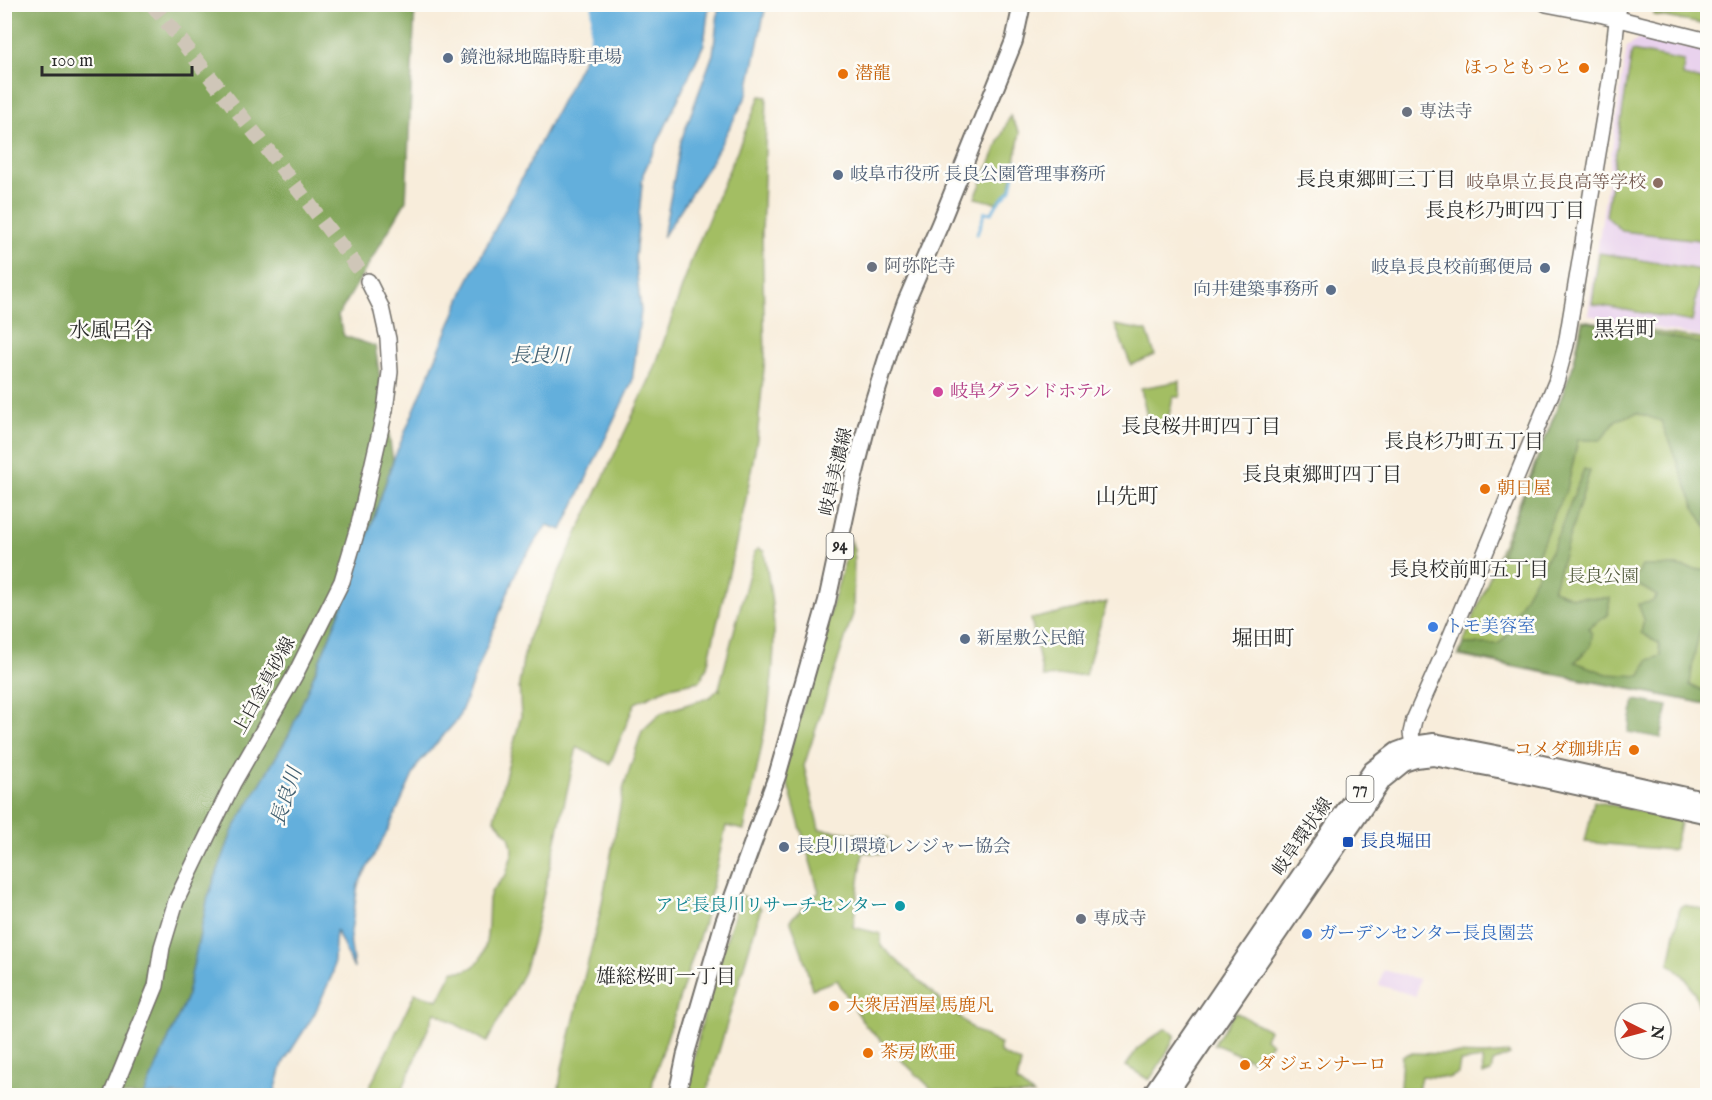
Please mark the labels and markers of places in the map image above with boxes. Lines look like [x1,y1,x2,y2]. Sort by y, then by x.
place label: 鏡池緑地臨時駐車場 [460,47,622,70]
marker: 鏡池緑地臨時駐車場 [441,51,455,65]
place label: ほっともっと [1464,57,1572,80]
marker: ほっともっと [1577,61,1591,75]
place label: 潜龍 [855,63,891,86]
marker: 潜龍 [836,67,850,81]
place label: 専法寺 [1419,101,1473,124]
marker: 専法寺 [1400,105,1414,119]
place label: 岐阜市役所 長良公園管理事務所 [850,164,1106,187]
marker: 岐阜市役所 長良公園管理事務所 [831,168,845,182]
place label: 岐阜県立長良高等学校 [1466,172,1646,195]
marker: 岐阜県立長良高等学校 [1651,176,1665,190]
place label: 阿弥陀寺 [884,256,956,279]
place label: 岐阜長良校前郵便局 [1371,257,1533,280]
marker: 阿弥陀寺 [865,260,879,274]
marker: 岐阜長良校前郵便局 [1538,261,1552,275]
place label: 向井建築事務所 [1193,279,1319,302]
marker: 向井建築事務所 [1324,283,1338,297]
place label: 岐阜グランドホテル [950,381,1111,404]
marker: 岐阜グランドホテル [931,385,945,399]
place label: 朝日屋 [1497,478,1551,501]
marker: 朝日屋 [1478,482,1492,496]
place label: トモ美容室 [1445,616,1535,639]
marker: トモ美容室 [1426,620,1440,634]
place label: 新屋敷公民館 [977,628,1085,651]
marker: 新屋敷公民館 [958,632,972,646]
place label: コメダ珈琲店 [1514,739,1622,762]
marker: コメダ珈琲店 [1627,743,1641,757]
place label: 長良堀田 [1360,831,1432,854]
marker: 長良堀田 [1341,835,1355,849]
place label: 長良川環境レンジャー協会 [796,836,1011,859]
marker: 長良川環境レンジャー協会 [777,840,791,854]
place label: アピ長良川リサーチセンター [655,895,888,918]
marker: アピ長良川リサーチセンター [893,899,907,913]
place label: 専成寺 [1093,908,1147,931]
marker: 専成寺 [1074,912,1088,926]
place label: ガーデンセンター長良園芸 [1319,923,1534,946]
marker: ガーデンセンター長良園芸 [1300,927,1314,941]
place label: 大衆居酒屋 馬鹿凡 [846,995,994,1018]
marker: 大衆居酒屋 馬鹿凡 [827,999,841,1013]
place label: 茶房 欧亜 [880,1042,956,1065]
marker: 茶房 欧亜 [861,1046,875,1060]
place label: ダ ジェンナーロ [1257,1054,1387,1077]
marker: ダ ジェンナーロ [1238,1058,1252,1072]

